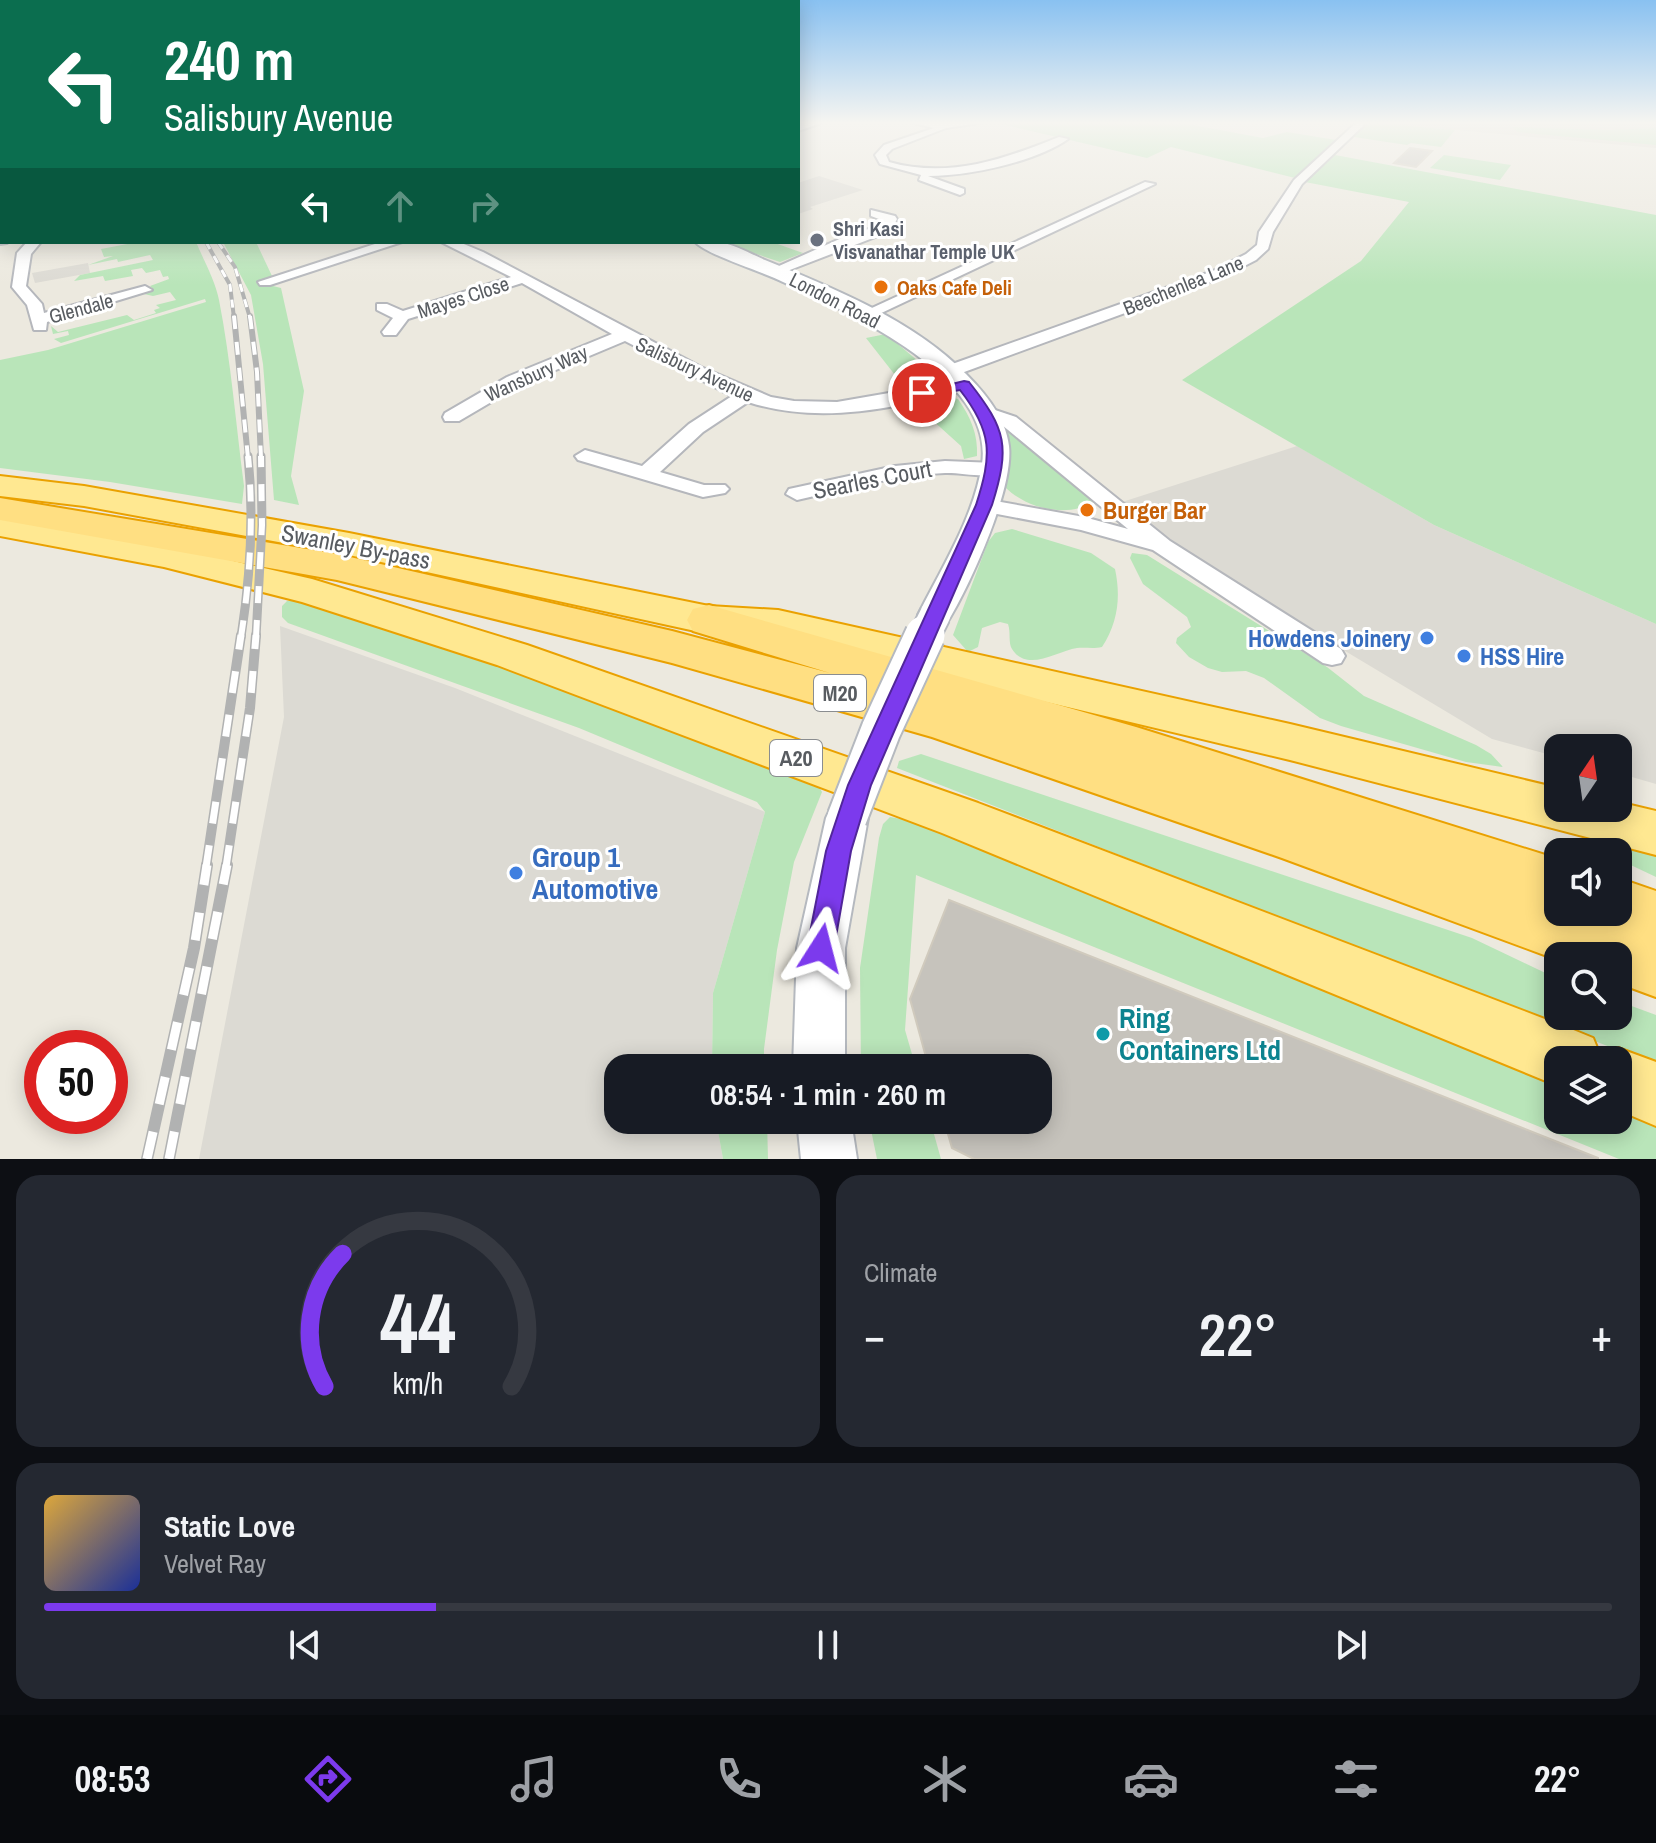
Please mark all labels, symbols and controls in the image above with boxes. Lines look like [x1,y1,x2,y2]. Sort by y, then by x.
text: 240 m [164,22,294,97]
icon: left [32,32,136,136]
text: Salisbury Avenue [164,94,393,142]
icon: left [294,184,338,228]
icon: ahead [378,184,422,228]
icon: right [462,184,506,228]
place label: Shri Kasi Visvanathar Temple UK [833,215,1015,265]
marker: Shri Kasi Visvanathar Temple UK [808,231,826,249]
street label: Beechenlea Lane [1119,249,1247,321]
street label: London Road [785,266,885,334]
street label: Mayes Close [414,270,512,324]
place label: Oaks Cafe Deli [897,274,1012,301]
marker: Oaks Cafe Deli [872,278,890,296]
street label: Glendale [46,286,116,330]
street label: Salisbury Avenue [632,330,758,408]
street label: Wansbury Way [480,338,592,408]
pin [888,359,956,427]
icon: arrive [900,371,944,415]
street label: Searles Court [810,452,935,506]
place label: Burger Bar [1103,494,1206,526]
marker: Burger Bar [1078,501,1096,519]
street label: Swanley By-pass [279,516,433,576]
place label: Howdens Joinery [1248,622,1411,654]
marker: Howdens Joinery [1418,629,1436,647]
place label: HSS Hire [1480,640,1564,672]
marker: HSS Hire [1455,647,1473,665]
road number: M20 [814,675,866,711]
north arrow [1544,734,1632,822]
map controls [1544,734,1632,1134]
road number: A20 [770,740,822,776]
place label: Group 1 Automotive [532,838,658,908]
button: sound [1544,838,1632,926]
marker: Group 1 Automotive [507,864,525,882]
position arrow [779,906,863,990]
button: search [1544,942,1632,1030]
place label: Ring Containers Ltd [1119,999,1281,1069]
marker: Ring Containers Ltd [1094,1025,1112,1043]
speed limit sign: 50 [24,1030,128,1134]
button: layers [1544,1046,1632,1134]
text: 08:54 · 1 min · 260 m [710,1074,946,1114]
text: Climate [864,1255,937,1290]
text: 44 [380,1267,456,1379]
text: 22° [1199,1294,1277,1375]
text: − [864,1305,885,1365]
text: + [1591,1305,1612,1365]
text: km/h [393,1364,443,1403]
text: Static Love [164,1506,295,1546]
text: Velvet Ray [164,1546,266,1581]
icon: previous [283,1623,327,1667]
icon: pause [806,1623,850,1667]
icon: next [1329,1623,1373,1667]
icon: directions [300,1751,356,1807]
icon: music [506,1751,562,1807]
icon: phone [711,1751,767,1807]
icon: climate [917,1751,973,1807]
icon: car [1123,1751,1179,1807]
icon: filters [1328,1751,1384,1807]
text: 08:53 [75,1755,150,1803]
text: 22° [1534,1755,1581,1803]

